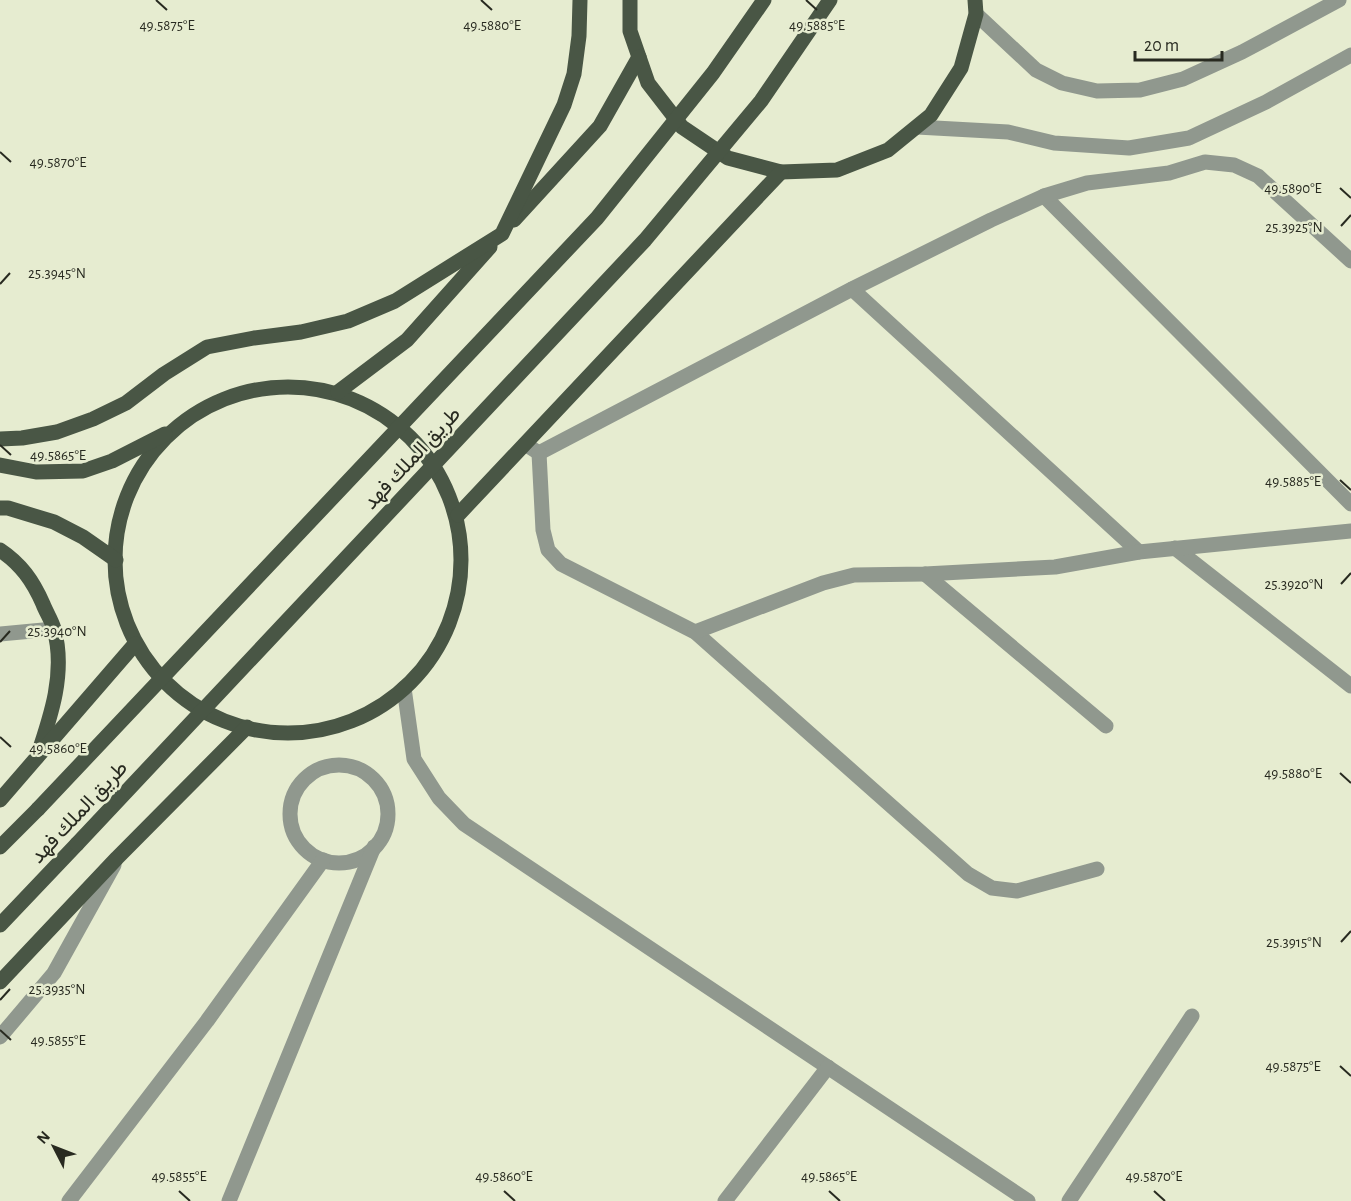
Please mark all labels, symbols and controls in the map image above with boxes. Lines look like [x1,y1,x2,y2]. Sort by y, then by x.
text: 49.5875°E [139,18,195,33]
text: 49.5880°E [463,18,521,33]
text: 49.5885°E [789,18,845,33]
scale bar [1135,24,1222,62]
text: 20 m [1144,37,1179,55]
text: 49.5870°E [30,155,86,170]
text: 49.5890°E [1264,181,1322,196]
text: 25.3925°N [1265,220,1323,235]
text: 25.3945°N [28,266,86,281]
street label: طريق الملك فهد [360,403,466,515]
text: 49.5865°E [30,448,86,463]
text: 49.5885°E [1265,474,1321,489]
text: 25.3920°N [1264,577,1324,592]
text: 25.3940°N [27,624,87,639]
text: 49.5860°E [29,741,87,756]
street label: طريق الملك فهد [27,757,133,869]
text: 49.5880°E [1264,766,1322,781]
text: 25.3915°N [1266,935,1322,950]
text: 25.3935°N [29,982,85,997]
text: 49.5855°E [30,1033,86,1048]
text: 49.5875°E [1265,1059,1321,1074]
north arrow [24,1117,84,1177]
text: N [34,1128,53,1147]
text: 49.5855°E [151,1169,207,1184]
text: 49.5860°E [475,1169,533,1184]
text: 49.5865°E [801,1169,857,1184]
text: 49.5870°E [1126,1169,1182,1184]

